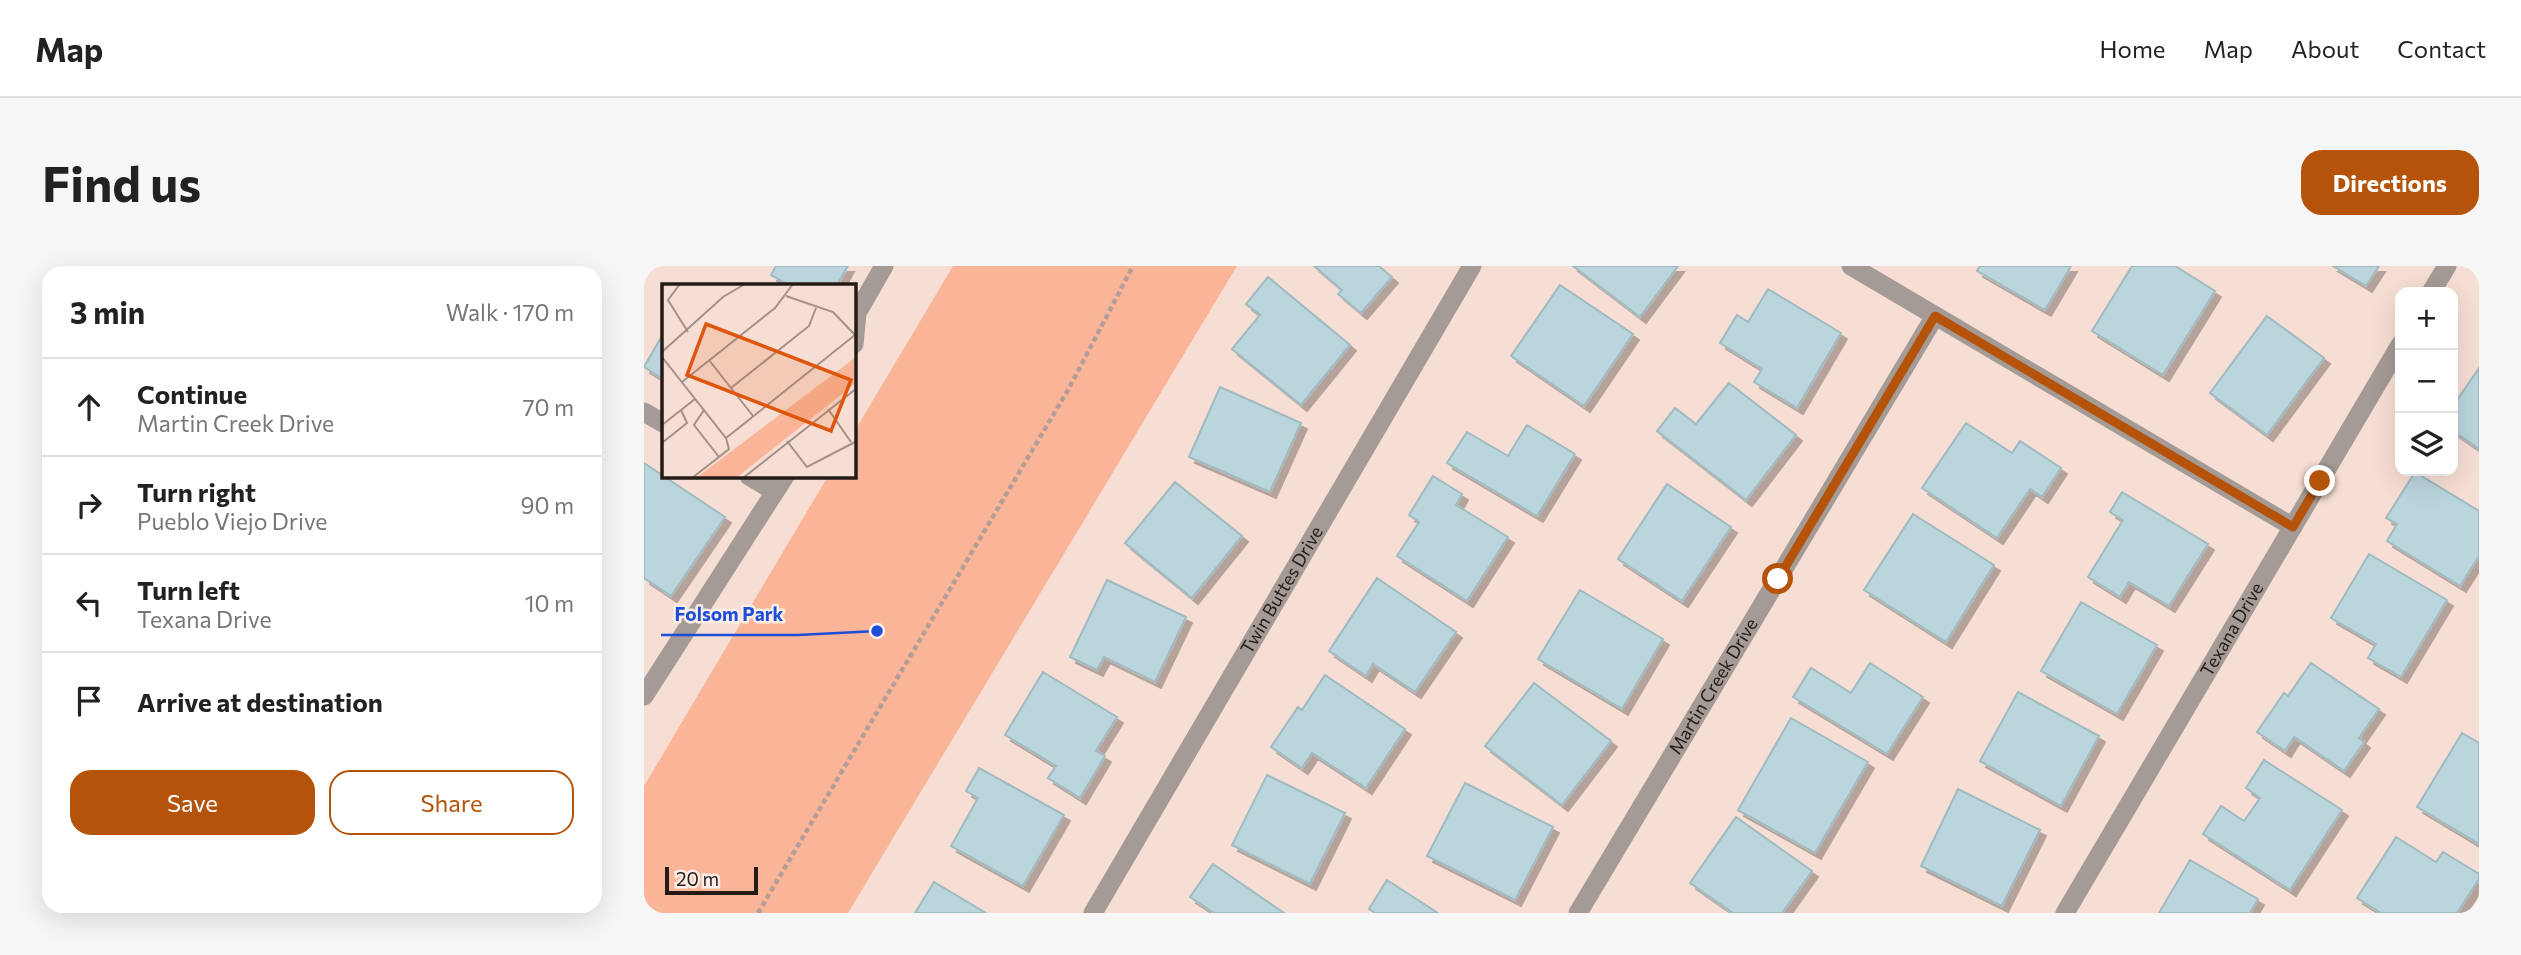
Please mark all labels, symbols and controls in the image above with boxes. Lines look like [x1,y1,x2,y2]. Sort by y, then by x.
text: Map [35,28,103,69]
text: Home [2100,34,2166,63]
text: Map [2204,34,2253,63]
text: About [2291,34,2359,63]
text: Contact [2397,34,2486,63]
button: Directions [2301,150,2479,215]
text: Find us [42,152,201,212]
inset map [662,284,856,478]
map controls [2395,287,2458,476]
button: + [2395,287,2458,350]
text: 3 min [70,293,145,330]
text: Walk · 170 m [446,298,574,326]
button: − [2395,350,2458,413]
text: Continue [137,378,247,409]
icon: ahead [70,388,108,426]
text: 70 m [522,393,574,421]
text: Martin Creek Drive [137,409,334,437]
button: layers [2395,413,2458,476]
route end [2304,465,2335,496]
text: Turn right [137,476,256,507]
icon: right [70,486,108,524]
text: 90 m [521,491,574,519]
text: Pueblo Viejo Drive [137,507,327,535]
street label: Twin Buttes Drive [1235,522,1327,658]
route start [1762,563,1793,594]
text: Turn left [137,574,240,605]
street label: Texana Drive [2195,578,2268,680]
icon: left [70,584,108,622]
text: 10 m [525,589,574,617]
callout: Folsom Park [661,595,798,635]
text: Folsom Park [675,602,783,625]
text: Texana Drive [137,605,272,633]
street label: Martin Creek Drive [1664,614,1762,758]
icon: arrive [70,682,108,720]
text: Arrive at destination [137,686,383,717]
button: Save [70,770,315,835]
button: Share [329,770,574,835]
scale bar [665,864,758,896]
text: 20 m [676,867,719,890]

